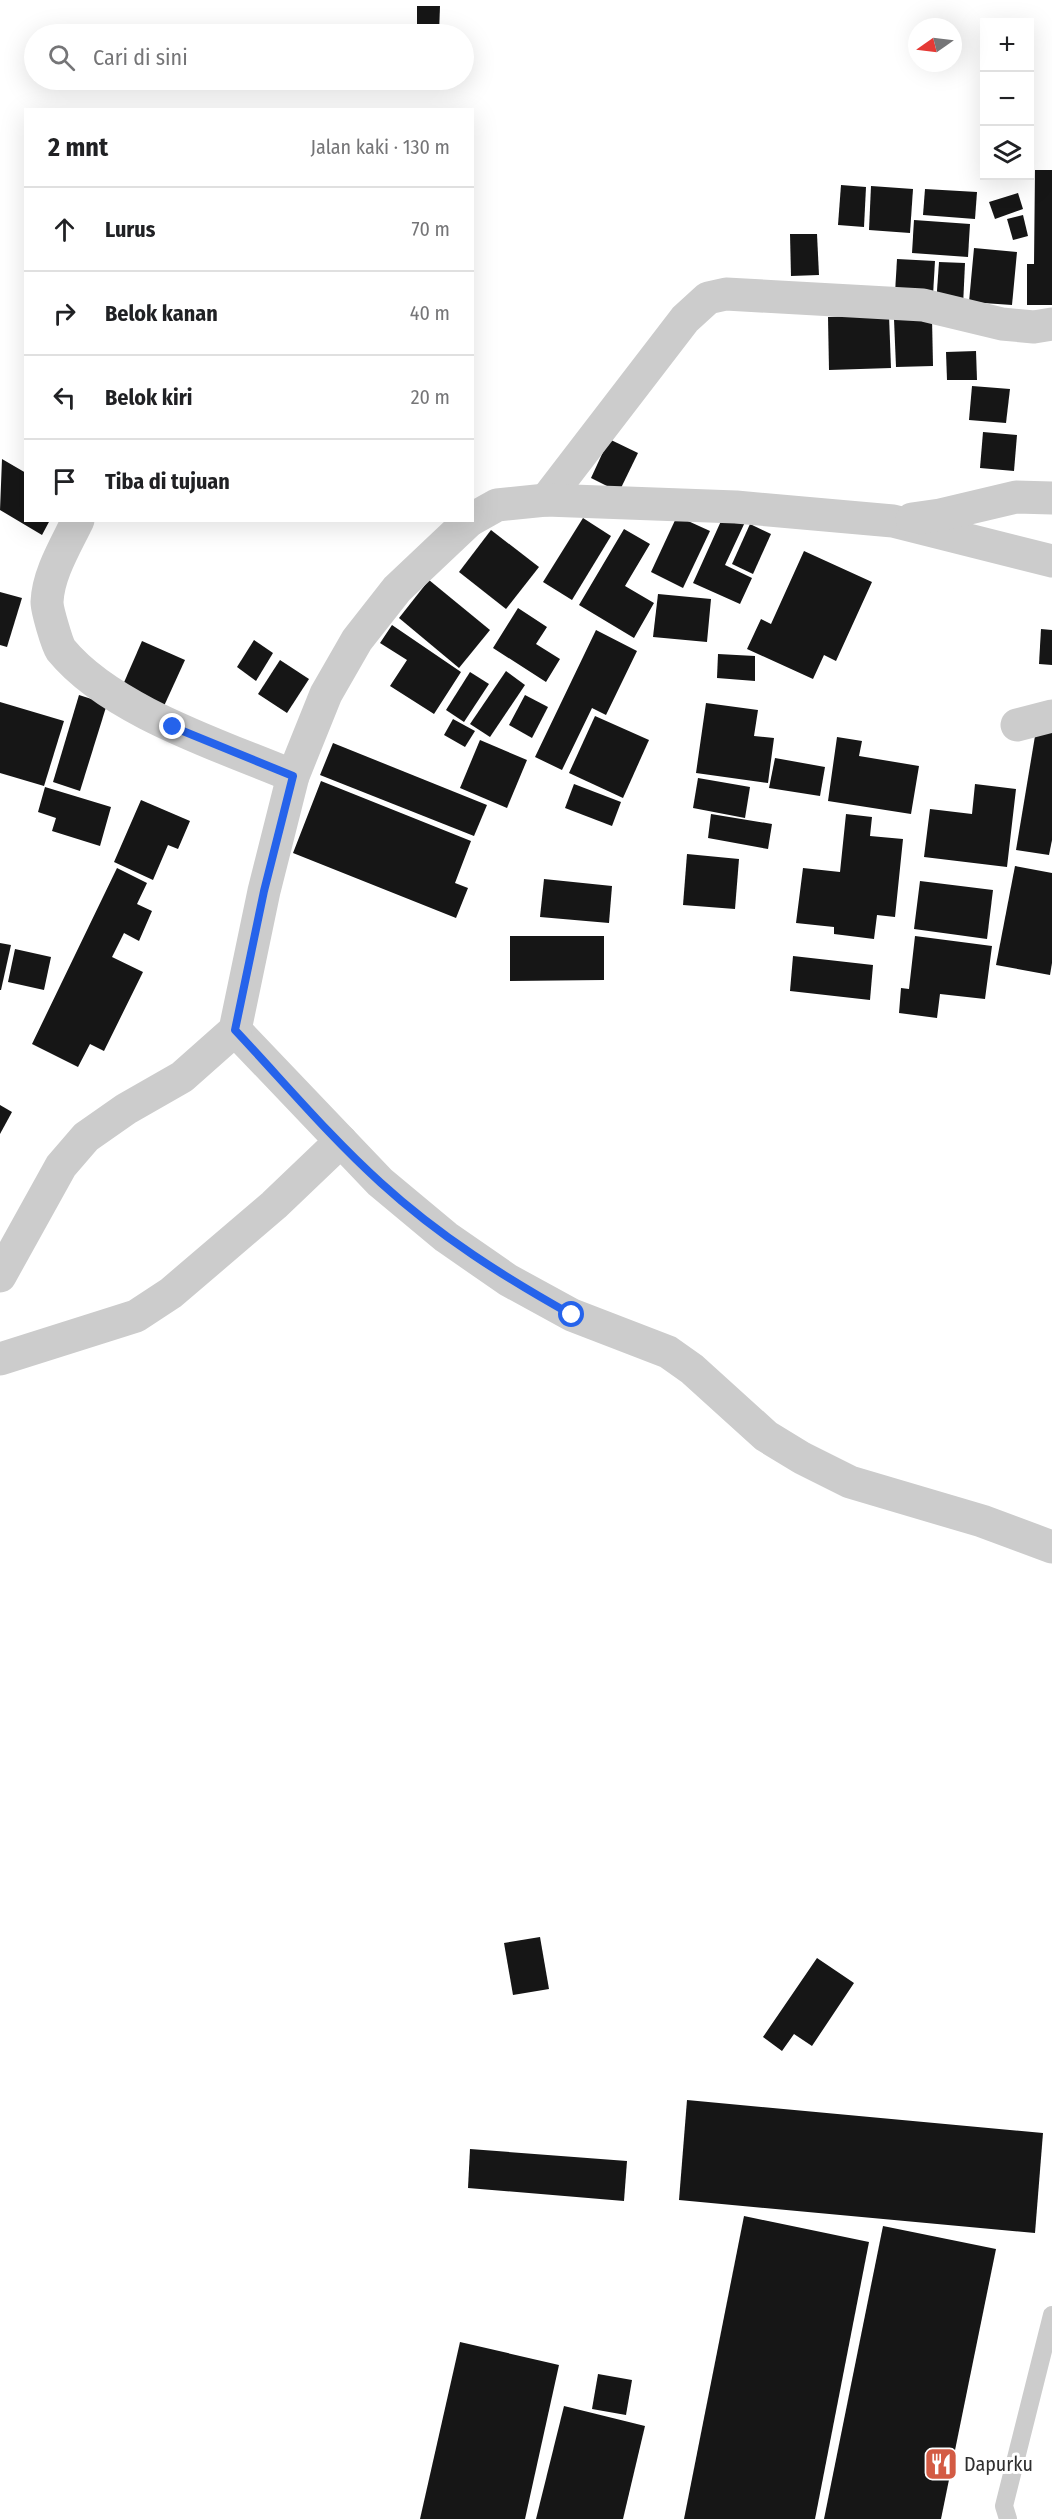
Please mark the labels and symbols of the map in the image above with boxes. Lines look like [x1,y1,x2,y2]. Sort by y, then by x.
north arrow [908,18,962,72]
route end [159,713,185,739]
route start [558,1301,584,1327]
restaurant icon: Dapurku [923,2446,959,2482]
place label: Dapurku [964,2452,1033,2476]

